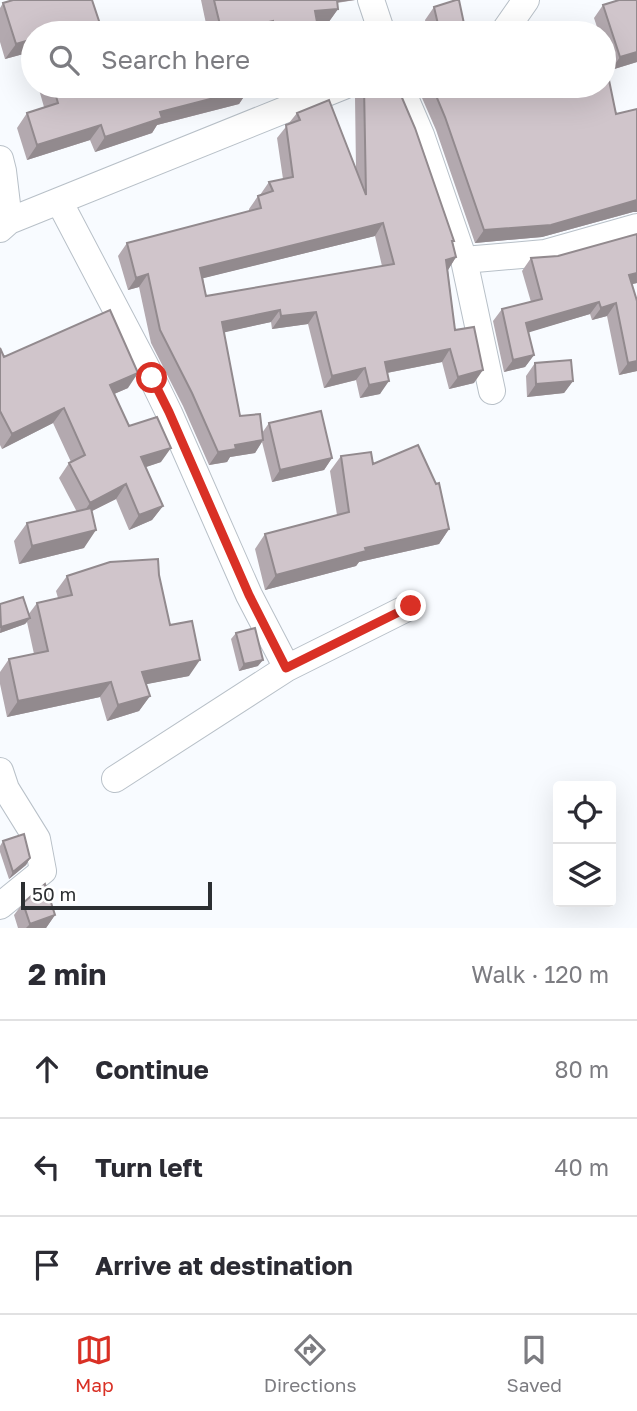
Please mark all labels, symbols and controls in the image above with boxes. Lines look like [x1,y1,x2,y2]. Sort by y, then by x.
search box [21,21,616,98]
icon: search [45,41,83,79]
text: Search here [101,44,250,75]
route start [136,362,167,393]
route end [395,590,426,621]
map controls [553,781,616,907]
button: locate [553,781,616,844]
button: layers [553,844,616,907]
scale bar [21,879,212,911]
text: 50 m [32,882,76,905]
text: 2 min [28,956,106,992]
text: Walk · 120 m [471,960,609,988]
icon: ahead [28,1050,66,1088]
text: Continue [95,1054,209,1085]
text: 80 m [555,1055,609,1083]
icon: left [28,1148,66,1186]
text: Turn left [95,1152,203,1183]
text: 40 m [555,1153,609,1181]
icon: arrive [28,1246,66,1284]
text: Arrive at destination [95,1250,353,1281]
tab: Map [75,1331,114,1396]
tab: Directions [264,1331,357,1396]
tab: Saved [507,1331,562,1396]

